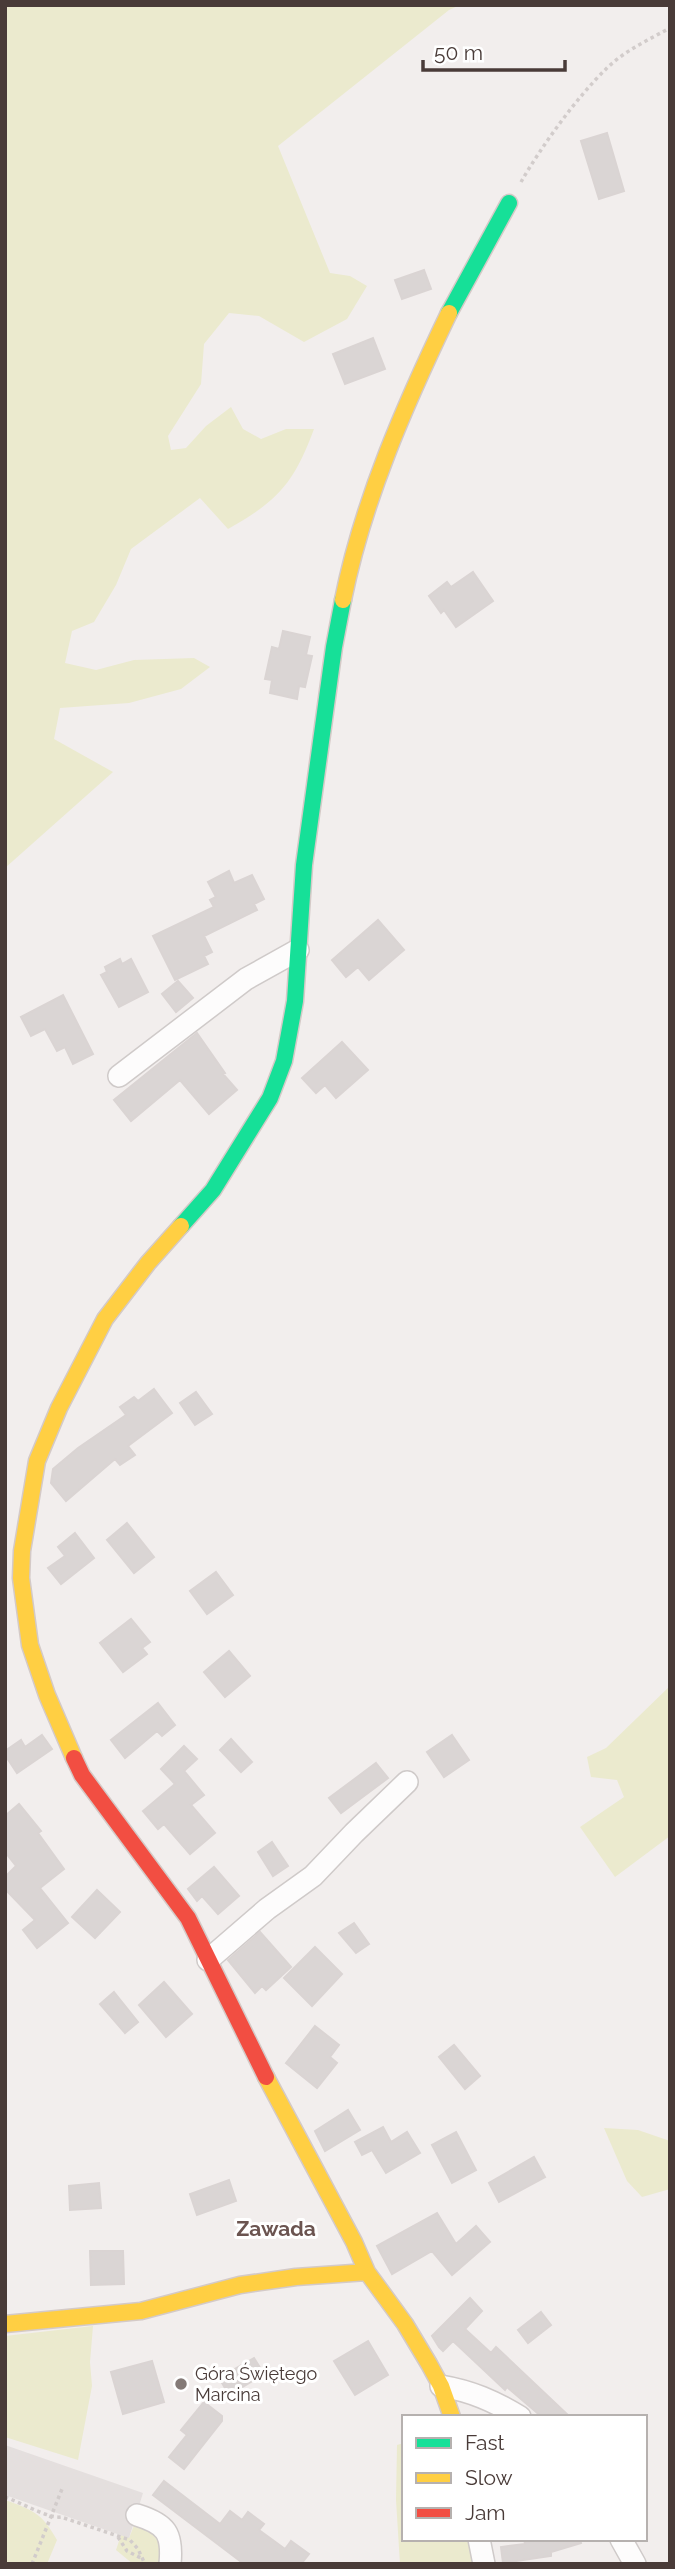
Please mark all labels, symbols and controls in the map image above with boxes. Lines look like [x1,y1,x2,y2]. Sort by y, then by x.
scale bar [423,28,565,72]
text: 50 m [434,40,483,65]
district label: Zawada [236,2216,316,2241]
place label: Góra Świętego Marcina [195,2362,318,2405]
marker: Góra Świętego Marcina [173,2376,189,2392]
legend [402,2415,647,2541]
text: Fast [465,2430,505,2455]
text: Slow [465,2465,513,2490]
text: Jam [465,2500,506,2525]

